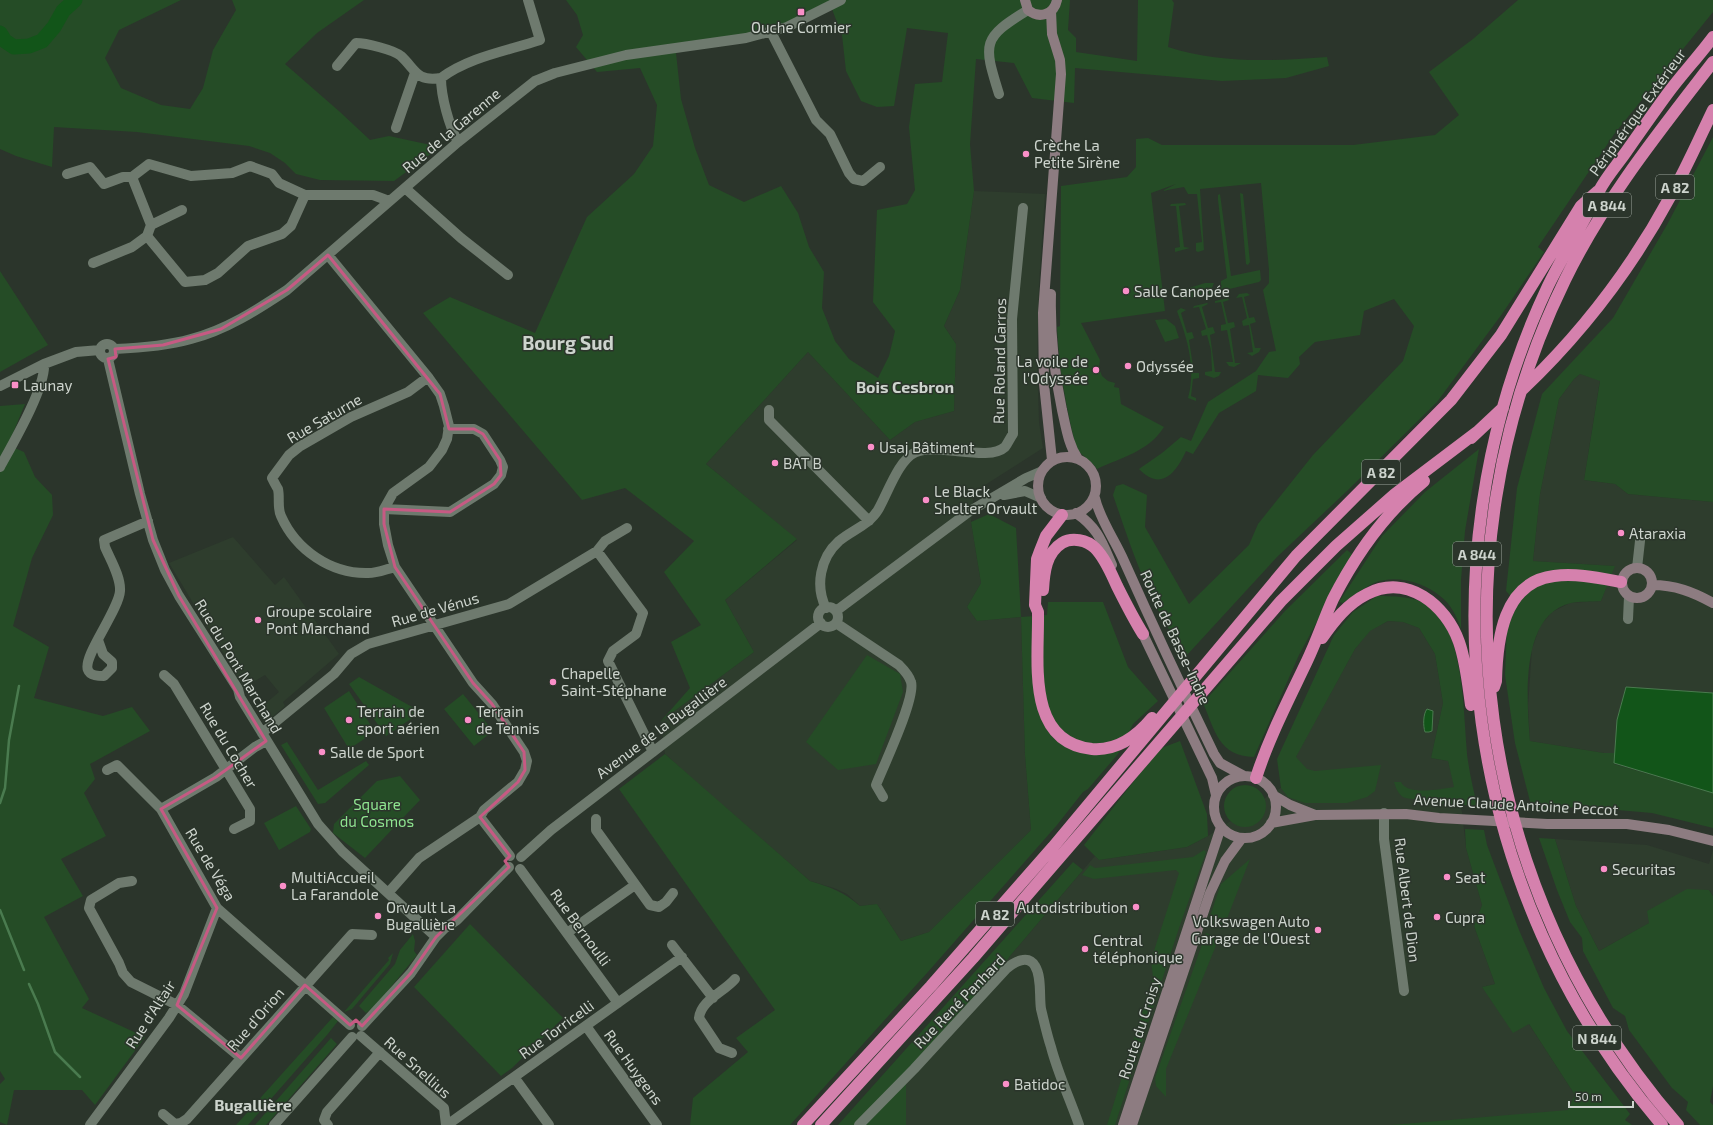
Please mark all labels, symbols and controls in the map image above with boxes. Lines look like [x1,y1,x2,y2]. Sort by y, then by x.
marker: Ouche Cormier [796,7,806,17]
place label: Ouche Cormier [751,18,851,36]
street label: Périphérique Extérieur [1585,45,1689,179]
street label: Rue de la Garenne [398,84,504,176]
place label: Crèche La Petite Sirène [1034,136,1120,171]
marker: Crèche La Petite Sirène [1021,149,1031,159]
road number: A 82 [1656,175,1694,199]
road number: A 844 [1583,193,1631,217]
place label: Salle Canopée [1134,282,1230,300]
marker: Salle Canopée [1121,286,1131,296]
street label: Rue Roland Garros [989,298,1009,424]
district label: Bourg Sud [522,331,614,354]
place label: La voile de l'Odyssée [1016,352,1088,387]
place label: Odyssée [1136,357,1194,375]
marker: Odyssée [1123,361,1133,371]
marker: La voile de l'Odyssée [1091,365,1101,375]
place label: Launay [23,376,72,394]
district label: Bois Cesbron [856,377,954,396]
marker: Launay [10,380,20,390]
street label: Rue Saturne [284,389,364,447]
place label: Usaj Bâtiment [879,438,975,457]
marker: Usaj Bâtiment [866,442,876,452]
place label: BAT B [783,454,822,472]
marker: BAT B [770,458,780,468]
road number: A 82 [1362,460,1400,484]
place label: Le Black Shelter Orvault [934,482,1037,517]
marker: Le Black Shelter Orvault [921,495,931,505]
place label: Ataraxia [1629,524,1686,542]
marker: Ataraxia [1616,528,1626,538]
road number: A 844 [1453,542,1501,566]
street label: Route de Basse-Indre [1137,567,1215,707]
street label: Rue de Vénus [389,588,481,630]
street label: Rue du Pont Marchand [192,596,286,736]
place label: Groupe scolaire Pont Marchand [266,602,372,637]
marker: Groupe scolaire Pont Marchand [253,615,263,625]
place label: Chapelle Saint-Stéphane [561,664,667,699]
street label: Avenue de la Bugallière [592,672,730,782]
marker: Chapelle Saint-Stéphane [548,677,558,687]
street label: Rue du Cocher [196,699,262,791]
place label: Terrain de sport aérien [357,702,440,737]
place label: Terrain de Tennis [476,702,540,737]
marker: Terrain de sport aérien [344,715,354,725]
marker: Terrain de Tennis [463,715,473,725]
place label: Salle de Sport [330,743,425,761]
marker: Salle de Sport [317,747,327,757]
street label: Avenue Claude Antoine Peccot [1413,790,1619,818]
park label: Square du Cosmos [340,795,414,830]
street label: Rue de Véga [182,824,240,904]
street label: Rue Albert de Dion [1391,837,1425,963]
place label: Securitas [1612,860,1676,878]
marker: Securitas [1599,864,1609,874]
place label: MultiAccueil La Farandole [291,868,379,903]
place label: Seat [1455,868,1486,886]
marker: Seat [1442,872,1452,882]
marker: MultiAccueil La Farandole [278,881,288,891]
street label: Rue Bernoulli [547,885,615,969]
place label: Orvault La Bugallière [386,898,456,933]
place label: Autodistribution [1017,898,1128,916]
road number: A 82 [976,902,1014,926]
marker: Autodistribution [1131,902,1141,912]
place label: Cupra [1445,908,1485,926]
marker: Orvault La Bugallière [373,911,383,921]
place label: Volkswagen Auto Garage de l'Ouest [1191,912,1310,947]
marker: Cupra [1432,912,1442,922]
marker: Volkswagen Auto Garage de l'Ouest [1313,925,1323,935]
place label: Central téléphonique [1093,931,1183,966]
marker: Central téléphonique [1080,944,1090,954]
street label: Rue René Panhard [910,950,1008,1052]
street label: Route du Croisy [1114,975,1164,1081]
street label: Rue d'Altair [121,976,179,1052]
street label: Rue d'Orion [223,984,287,1054]
street label: Rue Torricelli [515,996,597,1062]
street label: Rue Huygens [601,1026,667,1108]
road number: N 844 [1573,1026,1621,1050]
street label: Rue Snellius [381,1032,455,1102]
place label: Batidoc [1014,1075,1065,1093]
marker: Batidoc [1001,1079,1011,1089]
scale bar [1569,1083,1633,1109]
text: 50 m [1575,1089,1602,1103]
district label: Bugallière [214,1095,292,1114]

